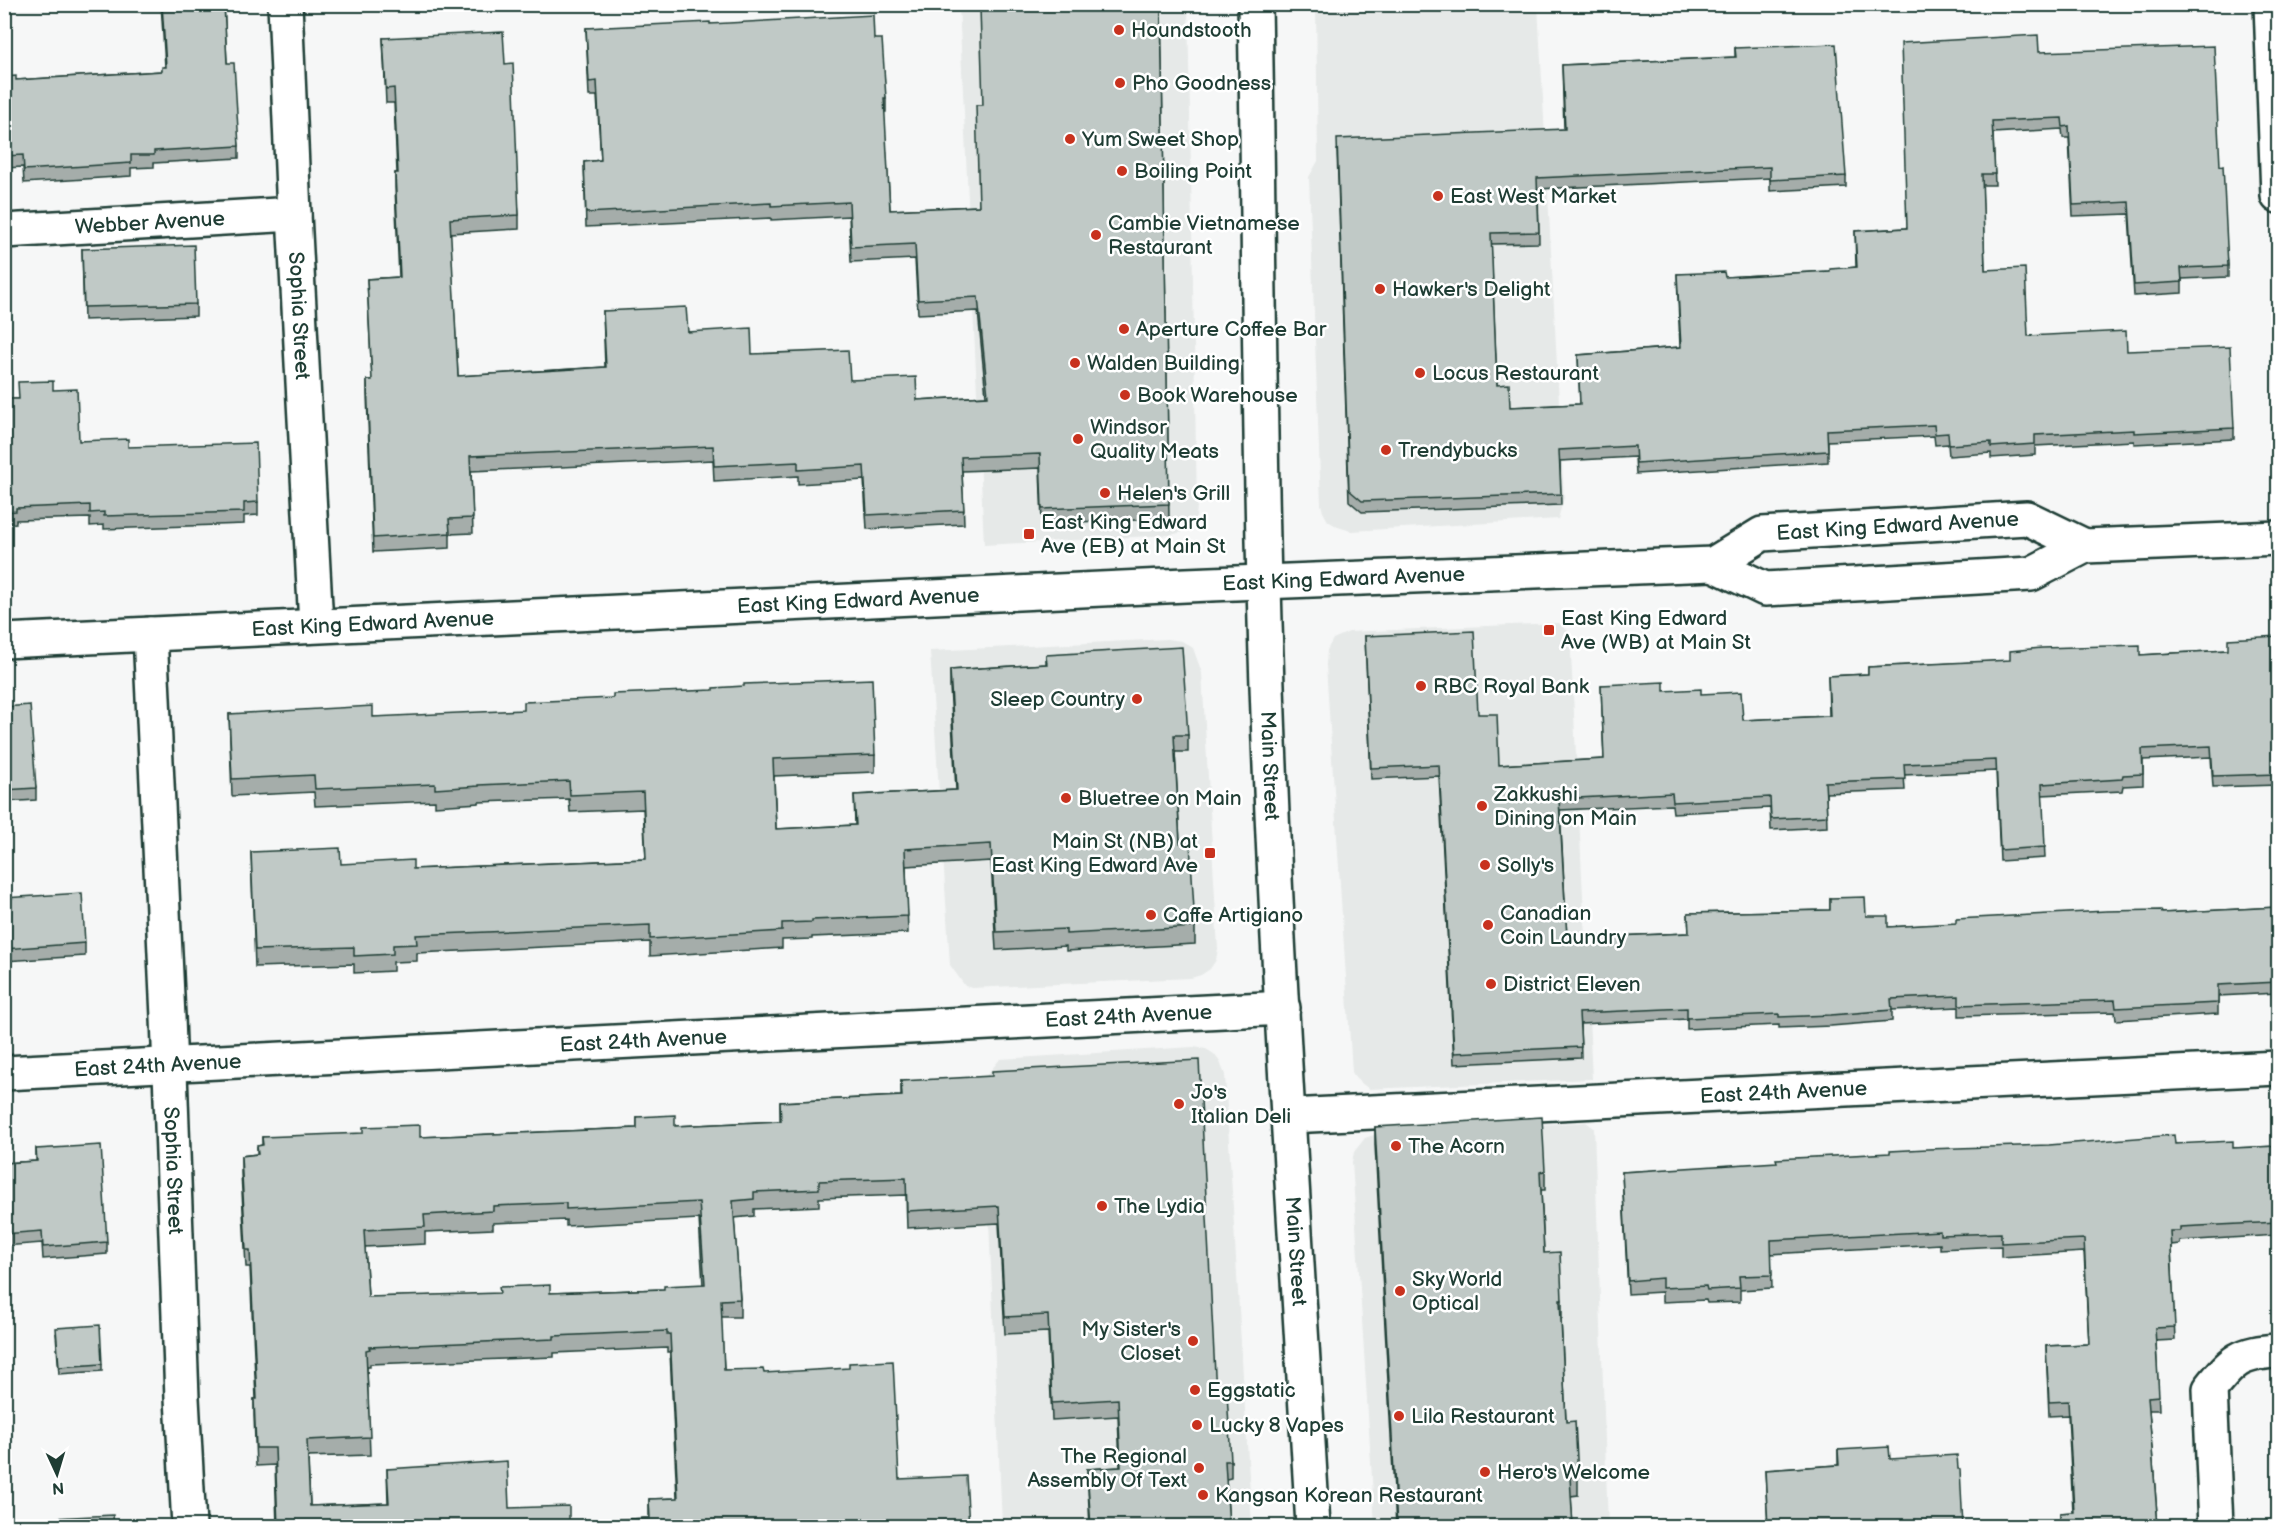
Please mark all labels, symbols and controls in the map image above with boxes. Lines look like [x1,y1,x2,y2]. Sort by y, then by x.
place label: Houndstooth [1131,18,1252,43]
marker: Houndstooth [1112,23,1126,37]
place label: Pho Goodness [1132,71,1271,96]
marker: Pho Goodness [1113,76,1127,90]
place label: Yum Sweet Shop [1081,127,1239,152]
marker: Yum Sweet Shop [1063,132,1077,146]
place label: Boiling Point [1134,159,1253,184]
marker: Boiling Point [1115,164,1129,178]
place label: East West Market [1450,184,1617,209]
marker: East West Market [1431,189,1445,203]
street label: Webber Avenue [74,206,226,239]
place label: Cambie Vietnamese Restaurant [1108,211,1300,260]
marker: Cambie Vietnamese Restaurant [1089,228,1103,242]
street label: Sophia Street [284,251,315,381]
place label: Hawker's Delight [1392,277,1551,302]
marker: Hawker's Delight [1373,282,1387,296]
place label: Aperture Coffee Bar [1136,317,1327,342]
marker: Aperture Coffee Bar [1117,322,1131,336]
place label: Walden Building [1087,351,1240,376]
marker: Walden Building [1068,356,1082,370]
place label: Locus Restaurant [1432,361,1599,386]
marker: Locus Restaurant [1413,366,1427,380]
place label: Book Warehouse [1137,383,1298,408]
marker: Book Warehouse [1118,388,1132,402]
place label: Windsor Quality Meats [1090,415,1219,464]
marker: Windsor Quality Meats [1071,432,1085,446]
place label: Trendybucks [1398,438,1518,463]
marker: Trendybucks [1379,443,1393,457]
place label: Helen's Grill [1117,481,1230,506]
marker: Helen's Grill [1098,486,1112,500]
street label: East King Edward Avenue [1776,506,2019,546]
place label: East King Edward Ave (EB) at Main St [1041,510,1226,559]
marker: East King Edward Ave (EB) at Main St [1022,527,1036,541]
street label: East King Edward Avenue [1222,561,1465,596]
street label: East King Edward Avenue [736,582,980,619]
street label: East King Edward Avenue [251,605,494,642]
place label: East King Edward Ave (WB) at Main St [1561,606,1752,655]
marker: East King Edward Ave (WB) at Main St [1542,623,1556,637]
place label: RBC Royal Bank [1433,674,1590,699]
marker: RBC Royal Bank [1414,679,1428,693]
place label: Sleep Country [990,687,1125,712]
marker: Sleep Country [1130,692,1144,706]
street label: Main Street [1255,711,1285,822]
place label: Zakkushi Dining on Main [1493,782,1637,831]
place label: Bluetree on Main [1078,786,1242,811]
marker: Bluetree on Main [1059,791,1073,805]
marker: Zakkushi Dining on Main [1475,799,1489,813]
place label: Main St (NB) at East King Edward Ave [991,829,1199,878]
marker: Main St (NB) at East King Edward Ave [1203,846,1217,860]
place label: Solly's [1497,853,1554,878]
marker: Solly's [1478,858,1492,872]
place label: Canadian Coin Laundry [1500,901,1627,950]
place label: Caffe Artigiano [1163,903,1303,928]
marker: Caffe Artigiano [1144,908,1158,922]
marker: Canadian Coin Laundry [1481,918,1495,932]
place label: District Eleven [1503,972,1641,997]
marker: District Eleven [1484,977,1498,991]
street label: East 24th Avenue [1044,999,1213,1033]
street label: East 24th Avenue [559,1024,727,1057]
street label: East 24th Avenue [74,1048,242,1082]
street label: East 24th Avenue [1699,1075,1868,1109]
place label: Jo's Italian Deli [1191,1080,1291,1129]
marker: Jo's Italian Deli [1172,1097,1186,1111]
street label: Sophia Street [159,1106,189,1236]
place label: The Acorn [1408,1134,1505,1159]
marker: The Acorn [1389,1139,1403,1153]
place label: The Lydia [1114,1194,1205,1219]
street label: Main Street [1280,1196,1312,1307]
marker: The Lydia [1095,1199,1109,1213]
place label: Sky World Optical [1412,1267,1502,1316]
marker: Sky World Optical [1393,1284,1407,1298]
place label: My Sister's Closet [1081,1317,1182,1366]
marker: My Sister's Closet [1186,1334,1200,1348]
place label: Eggstatic [1207,1378,1296,1403]
marker: Eggstatic [1188,1383,1202,1397]
place label: Lila Restaurant [1411,1404,1555,1429]
marker: Lila Restaurant [1392,1409,1406,1423]
place label: Lucky 8 Vapes [1209,1413,1344,1438]
marker: Lucky 8 Vapes [1190,1418,1204,1432]
north arrow [27,1444,87,1504]
place label: The Regional Assembly Of Text [1027,1444,1188,1493]
place label: Hero's Welcome [1497,1460,1650,1485]
marker: The Regional Assembly Of Text [1192,1461,1206,1475]
marker: Hero's Welcome [1478,1465,1492,1479]
text: N [51,1478,65,1497]
place label: Kangsan Korean Restaurant [1215,1483,1483,1508]
marker: Kangsan Korean Restaurant [1196,1488,1210,1502]

